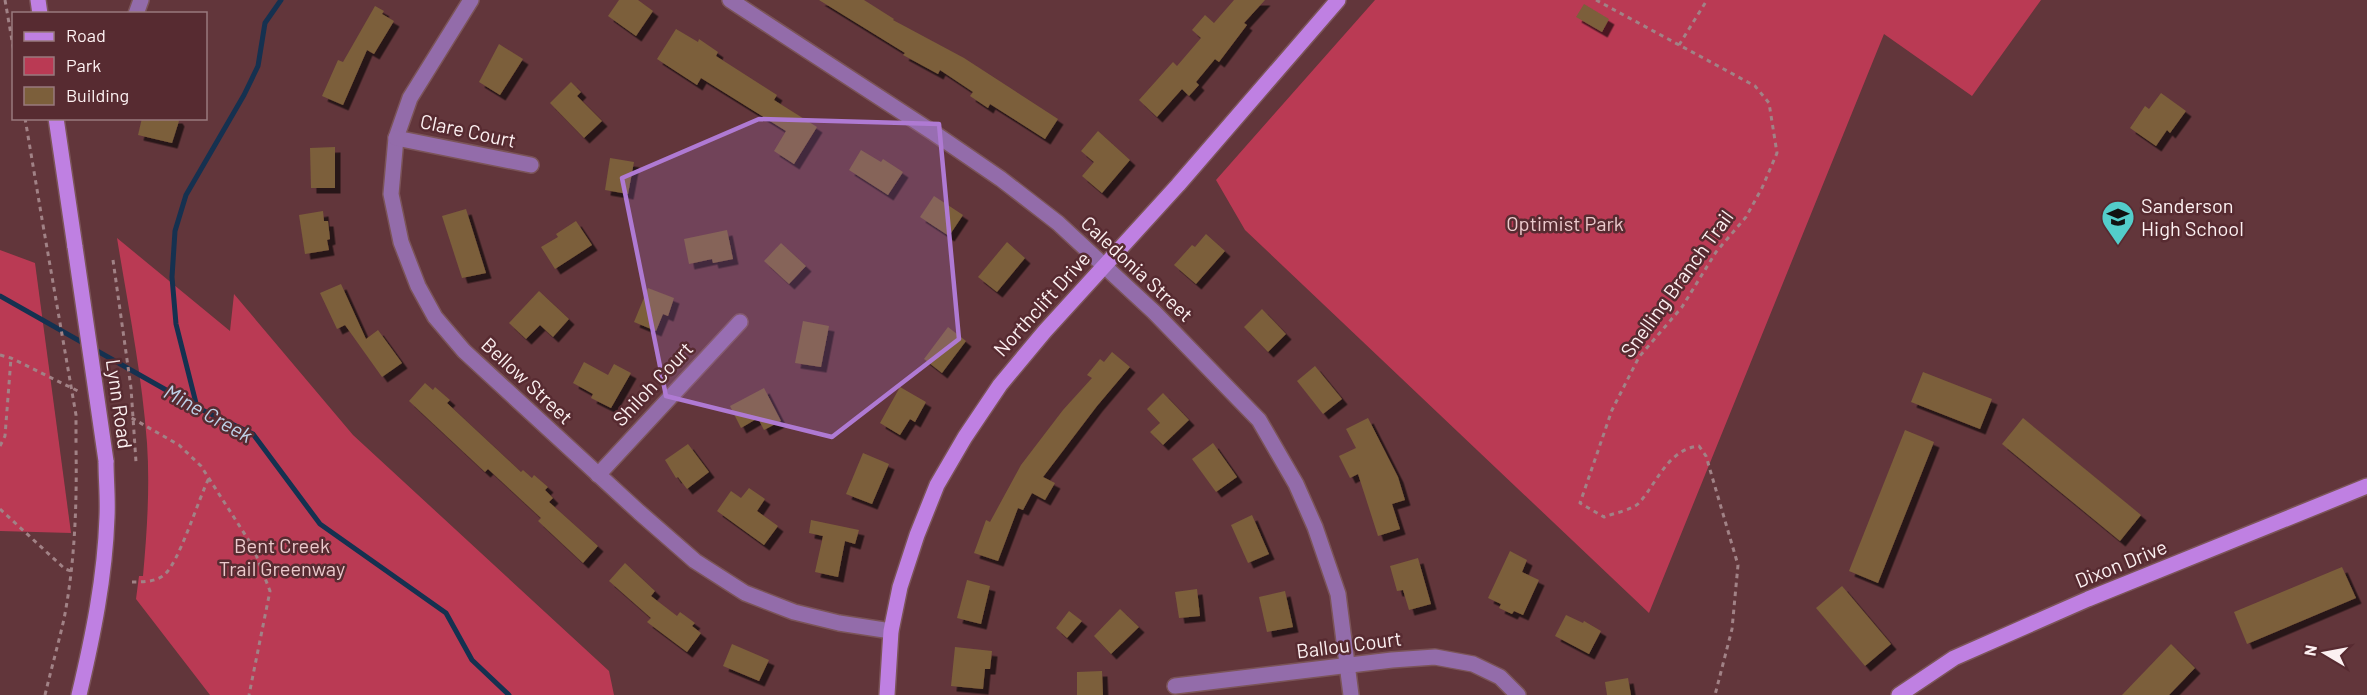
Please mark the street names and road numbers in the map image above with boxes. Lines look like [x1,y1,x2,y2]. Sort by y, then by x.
street label: Clare Court [418,108,518,152]
street label: Snelling Branch Trail [1615,205,1738,362]
street label: Caledonia Street [1077,210,1199,326]
street label: Northclift Drive [988,246,1095,361]
street label: Bellow Street [477,332,578,429]
street label: Shiloh Court [607,336,697,430]
street label: Lynn Road [102,358,138,450]
street label: Dixon Drive [2071,534,2170,592]
street label: Ballou Court [1295,626,1403,662]

